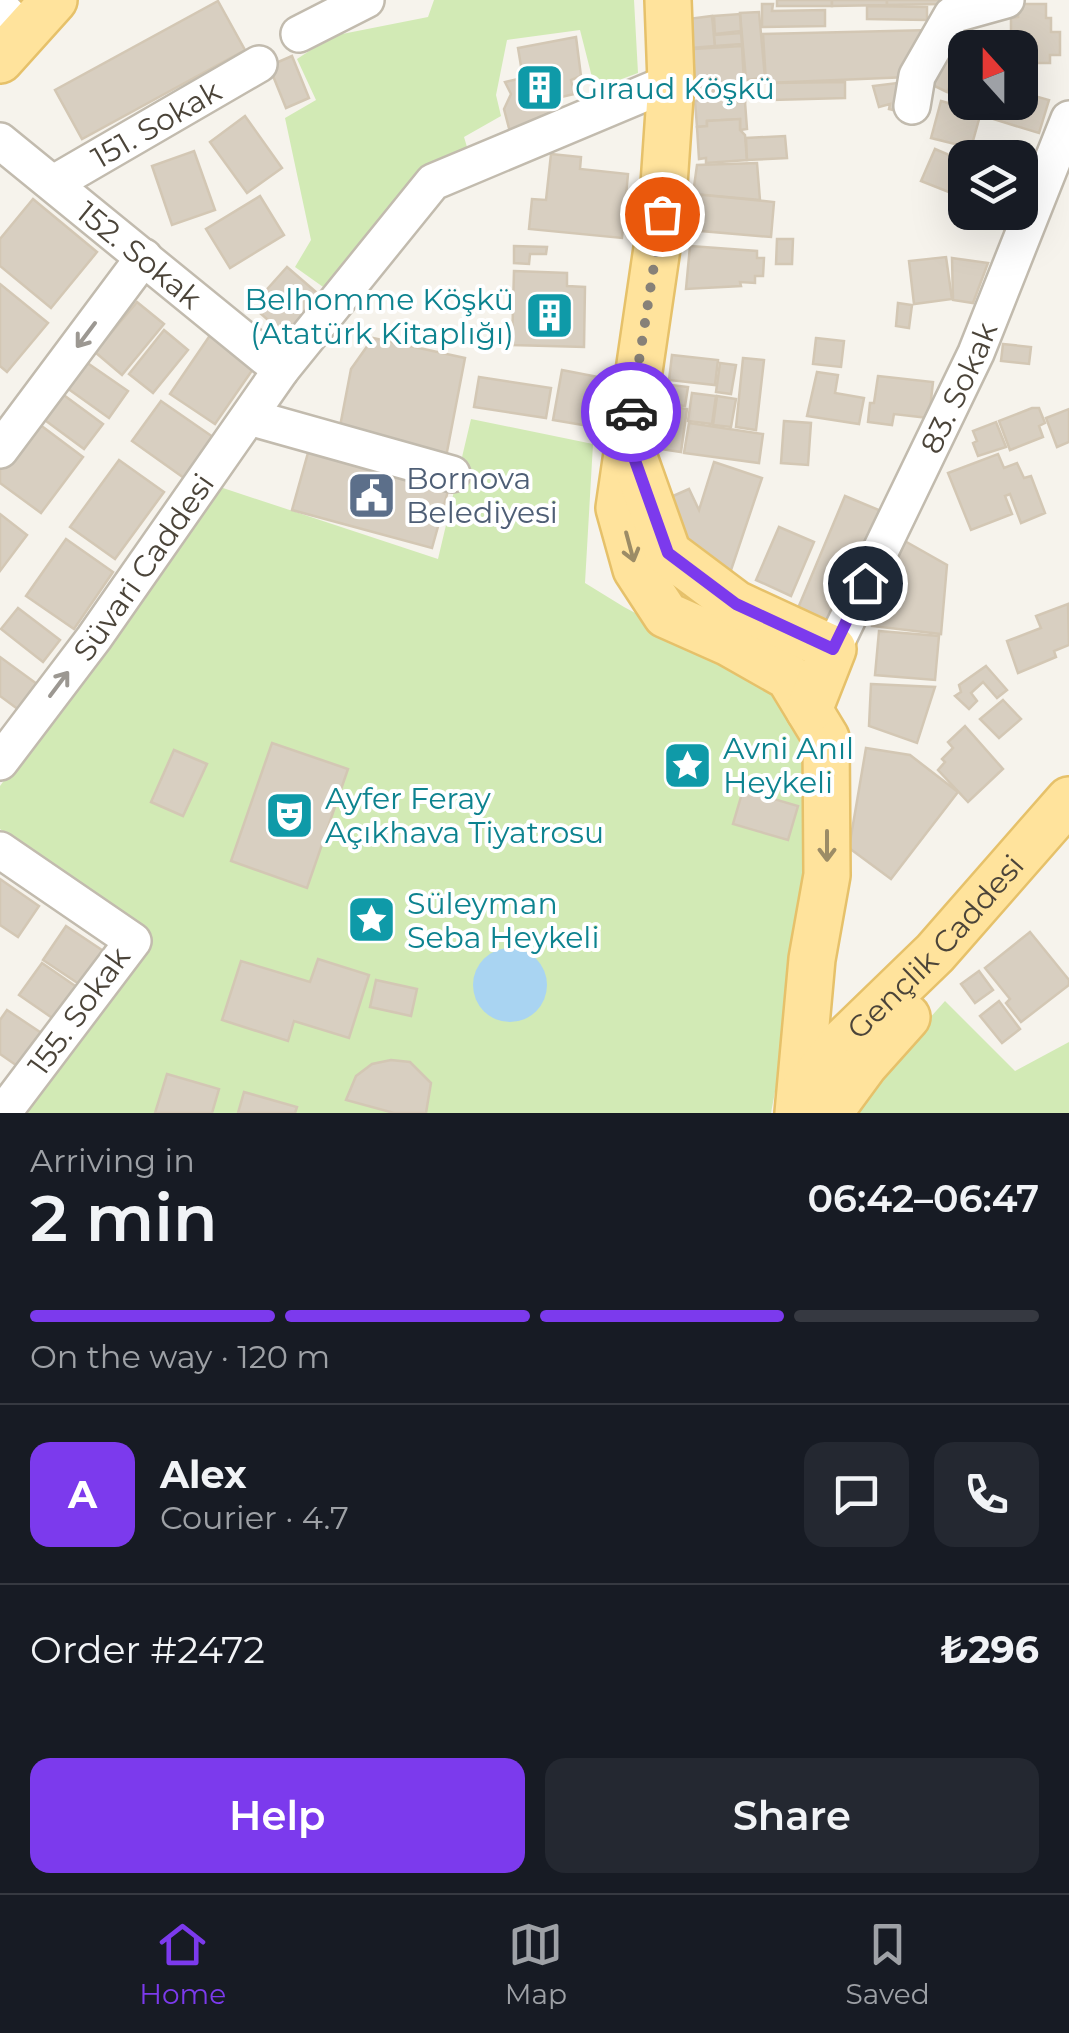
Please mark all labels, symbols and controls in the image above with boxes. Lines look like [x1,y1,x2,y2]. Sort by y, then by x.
north arrow [948,30,1038,120]
map controls [948,30,1038,230]
building icon: Gıraud Köşkü [514,62,566,114]
place label: Gıraud Köşkü [575,70,775,107]
street label: 151. Sokak [85,72,227,176]
button: layers [948,140,1038,230]
pin [620,172,705,257]
icon: bag [635,187,690,242]
street label: 152. Sokak [70,193,209,316]
place label: Belhomme Köşkü (Atatürk Kitaplığı) [245,281,514,352]
building icon: Belhomme Köşkü (Atatürk Kitaplığı) [523,290,575,342]
street label: 83. Sokak [912,317,1005,459]
one-way arrow [75,321,96,348]
courier [581,362,681,462]
icon: car [604,385,659,440]
place label: Bornova Belediyesi [406,460,558,531]
street label: Süvari Caddesi [65,466,222,668]
public building icon: Bornova Belediyesi [345,469,397,521]
one-way arrow [621,531,640,563]
pin [823,541,908,626]
icon: home [838,556,893,611]
one-way arrow [48,671,69,698]
place label: Avni Anıl Heykeli [723,730,854,801]
place icon: Avni Anıl Heykeli [662,739,714,791]
place label: Ayfer Feray Açıkhava Tiyatrosu [325,780,604,851]
theatre icon: Ayfer Feray Açıkhava Tiyatrosu [264,789,316,841]
one-way arrow [818,830,836,862]
street label: Gençlik Caddesi [839,847,1031,1047]
place label: Süleyman Seba Heykeli [407,885,600,956]
place icon: Süleyman Seba Heykeli [346,894,398,946]
street label: 155. Sokak [20,940,138,1082]
text: Arriving in [30,1141,195,1180]
text: 06:42–06:47 [808,1175,1039,1222]
text: 2 min [30,1178,218,1257]
text: On the way · 120 m [30,1337,330,1376]
button: chat [804,1442,909,1547]
button: phone [934,1442,1039,1547]
text: Alex [160,1451,247,1498]
text: A [68,1471,97,1518]
text: Courier · 4.7 [160,1498,349,1537]
text: Order #2472 [30,1626,265,1673]
text: ₺296 [940,1626,1039,1673]
button: Help [30,1758,525,1873]
button: Share [545,1758,1039,1873]
tab: Home [139,1917,226,2011]
tab: Map [505,1917,567,2011]
tab: Saved [846,1917,930,2011]

